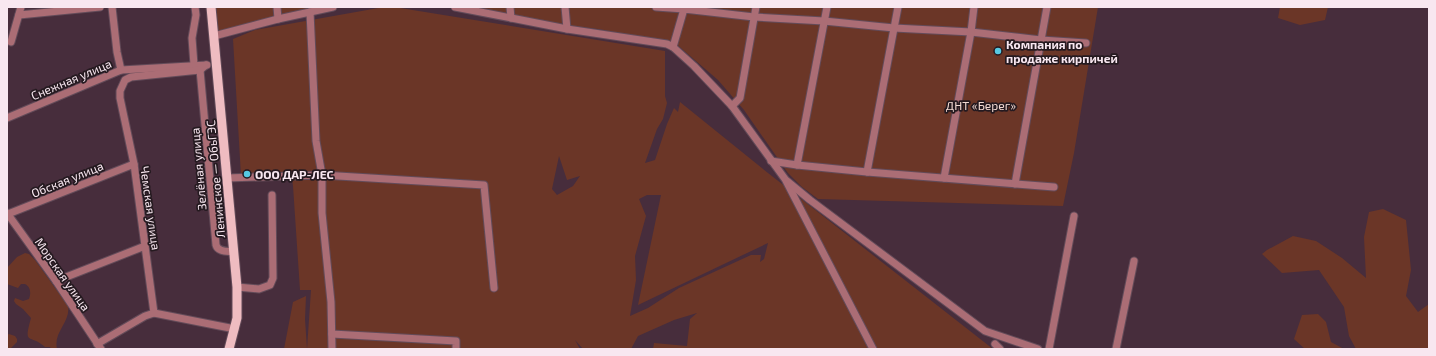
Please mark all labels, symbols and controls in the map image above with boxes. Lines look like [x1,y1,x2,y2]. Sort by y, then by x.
place label: Компания по продаже кирпичей [1006,37,1118,65]
marker: Компания по продаже кирпичей [993,46,1003,56]
street label: Снежная улица [29,56,114,103]
park label: ДНТ «Берег» [946,98,1016,112]
street label: Ленинское — ОбьГЭС [203,119,227,238]
street label: Зелёная улица [187,127,210,211]
street label: Обская улица [29,158,105,201]
street label: Чемская улица [137,165,164,251]
place label: ООО ДАР-ЛЕС [255,167,334,181]
marker: ООО ДАР-ЛЕС [242,169,252,179]
street label: Морская улица [32,235,93,314]

